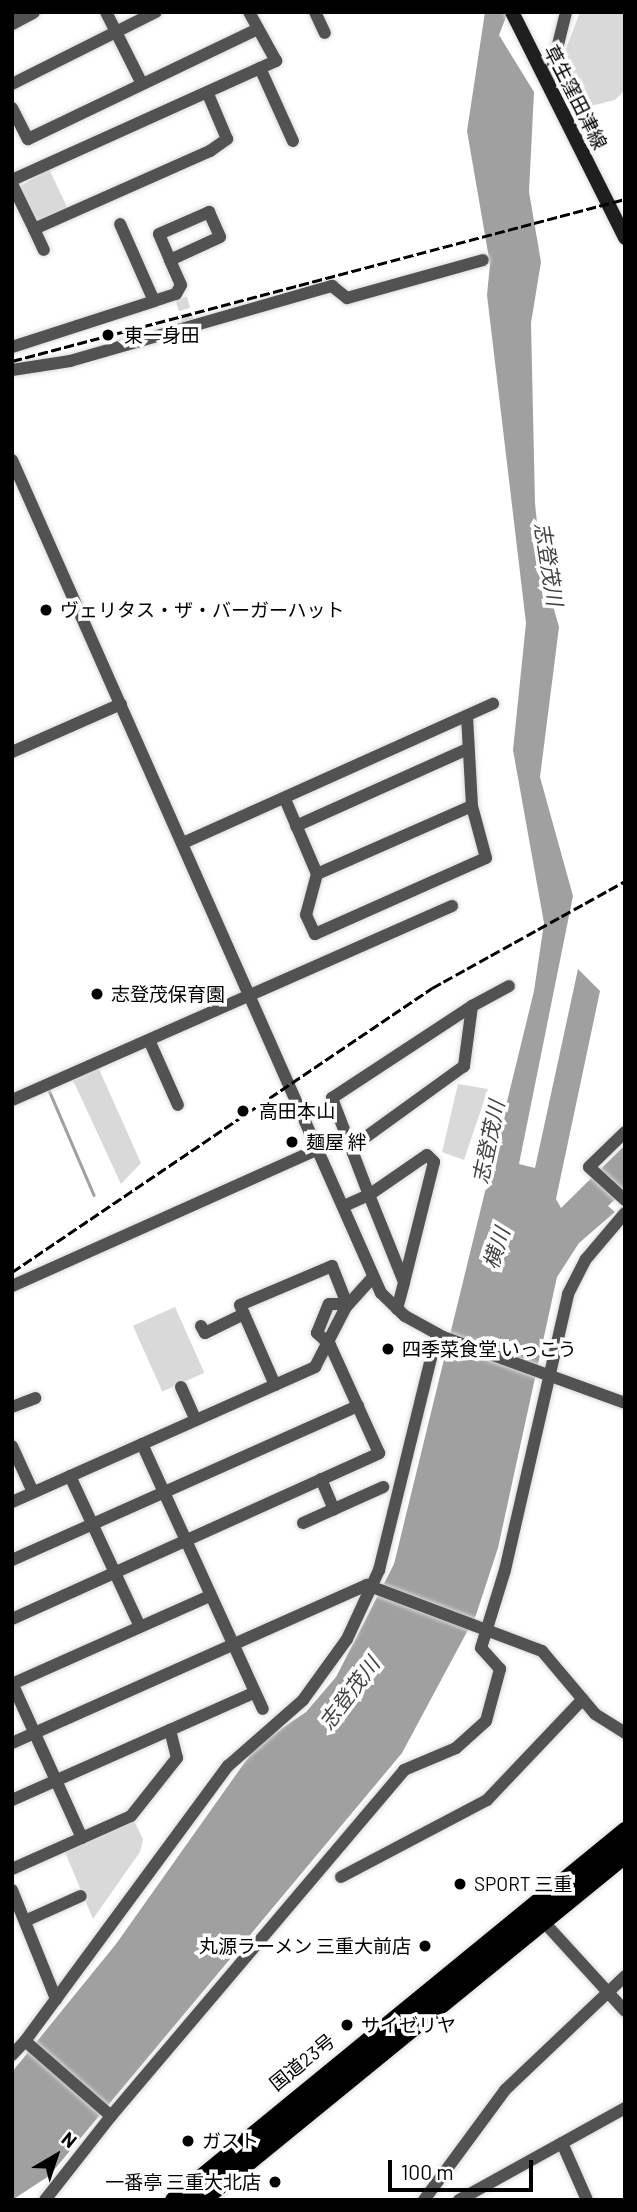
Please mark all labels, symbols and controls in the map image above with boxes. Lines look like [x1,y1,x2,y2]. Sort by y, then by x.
street label: 草生窪田津線 [540,41,612,153]
place label: 東一身田 [124,324,200,346]
marker: 東一身田 [98,325,118,345]
water label: 志登茂川 [530,521,568,607]
place label: ヴェリタス・ザ・バーガーハット [60,599,345,621]
marker: ヴェリタス・ザ・バーガーハット [38,602,54,618]
place label: 志登茂保育園 [111,983,225,1005]
marker: 志登茂保育園 [89,986,105,1002]
water label: 志登茂川 [467,1098,509,1186]
place label: 高田本山 [259,1100,335,1122]
marker: 高田本山 [233,1101,253,1121]
place label: 麺屋 絆 [306,1131,367,1153]
marker: 麺屋 絆 [284,1134,300,1150]
water label: 横川 [478,1224,514,1272]
place label: 四季菜食堂 いっこう [402,1338,577,1360]
marker: 四季菜食堂 いっこう [380,1341,396,1357]
water label: 志登茂川 [314,1652,384,1734]
place label: SPORT 三重 [474,1873,572,1895]
marker: SPORT 三重 [452,1876,468,1892]
place label: 丸源ラーメン 三重大前店 [198,1935,411,1957]
marker: 丸源ラーメン 三重大前店 [417,1938,433,1954]
place label: サイゼリヤ [361,2014,456,2036]
marker: サイゼリヤ [339,2017,355,2033]
street label: 国道23号 [265,2029,339,2095]
north arrow [21,2121,91,2191]
text: N [57,2126,82,2152]
place label: ガスト [202,2130,259,2152]
marker: ガスト [180,2133,196,2149]
scale bar [392,2146,537,2190]
text: 100 m [401,2159,454,2184]
place label: 一番亭 三重大北店 [105,2171,261,2193]
marker: 一番亭 三重大北店 [267,2174,283,2190]

